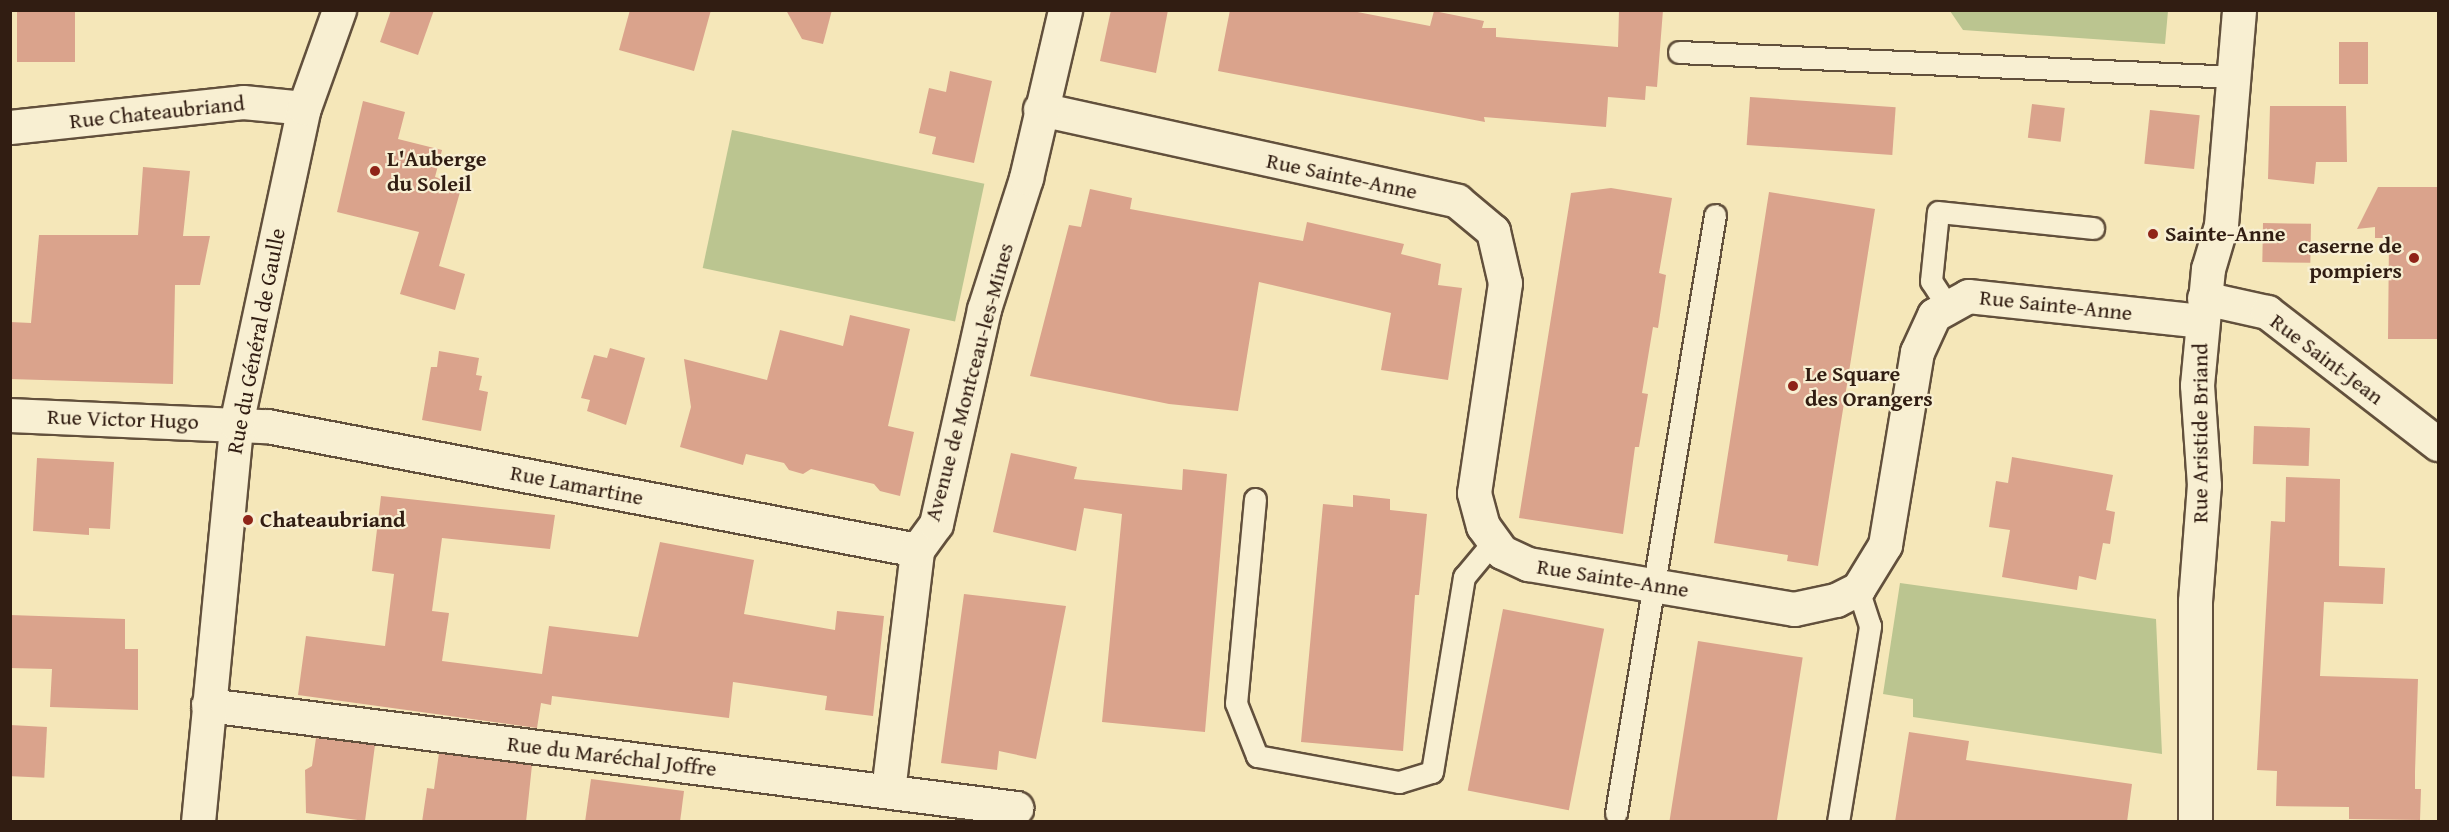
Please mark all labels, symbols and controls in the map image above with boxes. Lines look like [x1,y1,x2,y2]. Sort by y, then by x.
street label: Rue Chateaubriand [68,90,246,134]
place label: L'Auberge du Soleil [387,145,487,196]
street label: Rue Sainte-Anne [1264,147,1420,205]
marker: L'Auberge du Soleil [368,164,382,178]
place label: Sainte-Anne [2165,221,2286,247]
street label: Rue du Général de Gaulle [221,226,291,456]
marker: Sainte-Anne [2146,227,2160,241]
place label: caserne de pompiers [2298,232,2402,284]
street label: Avenue de Montceau-les-Mines [919,240,1019,524]
marker: caserne de pompiers [2407,251,2421,265]
street label: Rue Sainte-Anne [1978,284,2134,326]
street label: Rue Saint-Jean [2265,308,2389,410]
street label: Rue Aristide Briand [2187,343,2213,523]
place label: Le Square des Orangers [1805,360,1933,412]
marker: Le Square des Orangers [1786,379,1800,393]
street label: Rue Victor Hugo [47,403,199,435]
street label: Rue Lamartine [508,459,646,511]
place label: Chateaubriand [260,507,406,533]
marker: Chateaubriand [241,513,255,527]
street label: Rue Sainte-Anne [1535,553,1691,603]
street label: Rue du Maréchal Joffre [506,730,718,782]

